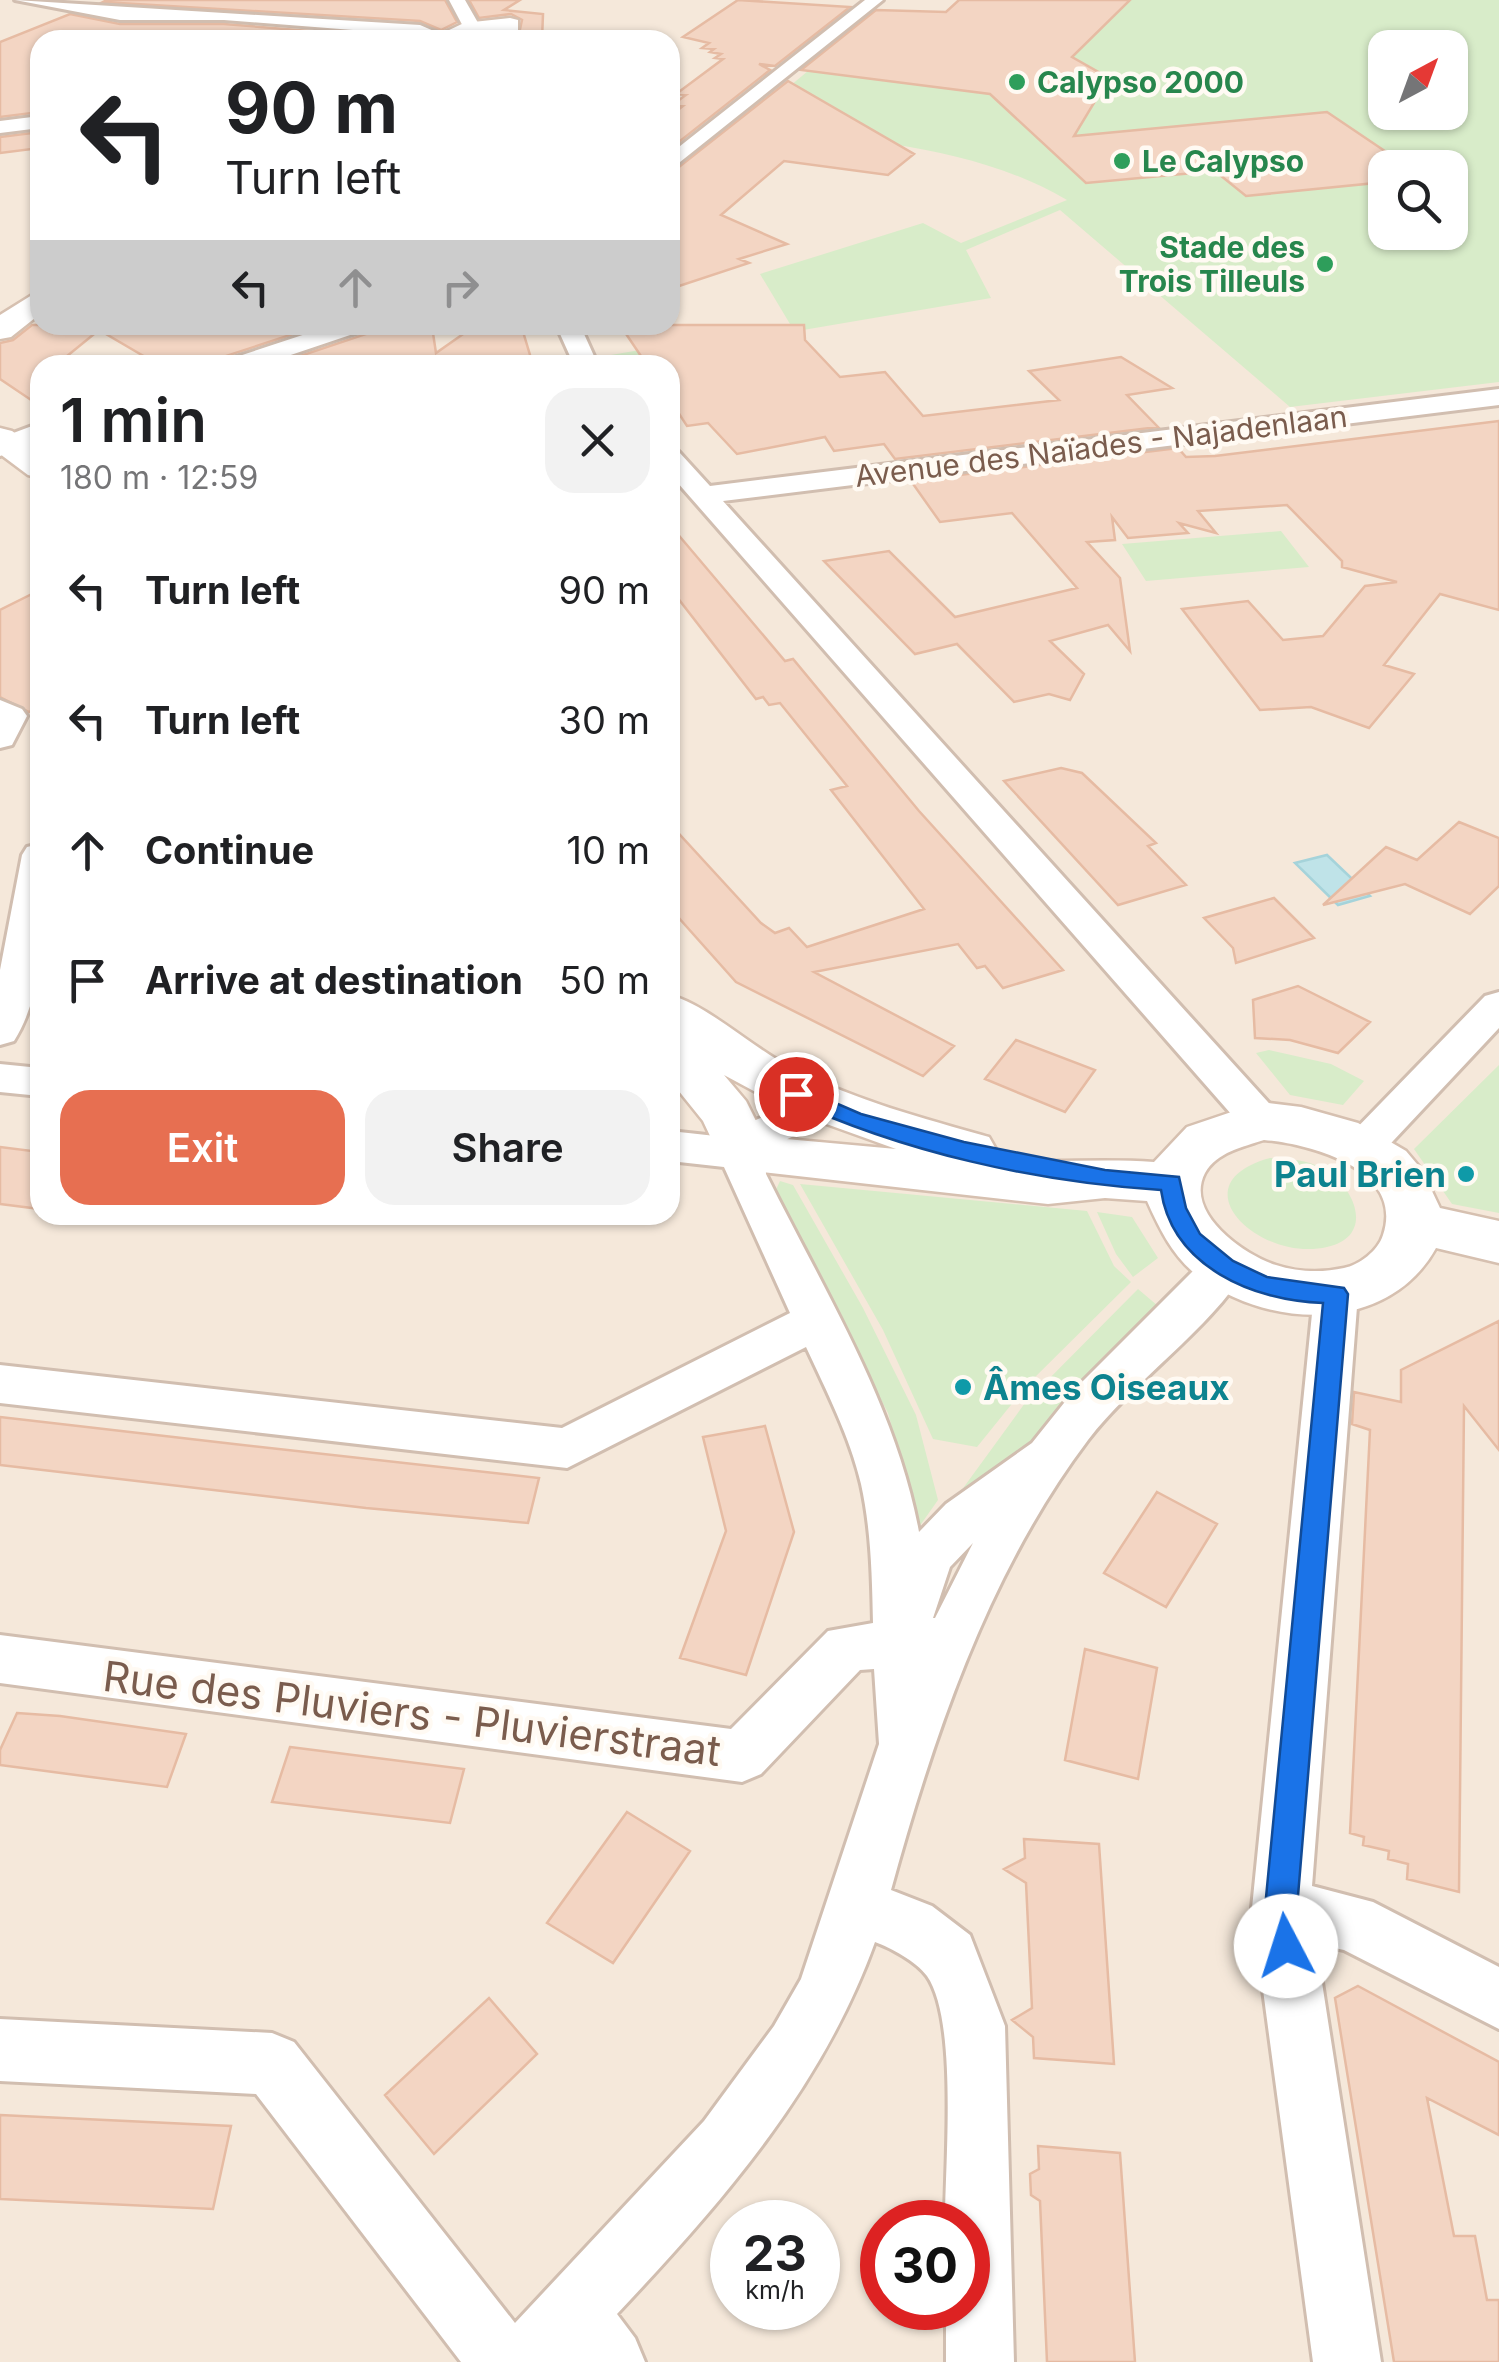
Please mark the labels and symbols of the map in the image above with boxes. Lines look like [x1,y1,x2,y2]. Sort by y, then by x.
north arrow [1368,30,1468,130]
place label: Calypso 2000 [1037,64,1244,100]
marker: Calypso 2000 [1006,71,1028,93]
place label: Le Calypso [1142,143,1304,179]
marker: Le Calypso [1111,150,1133,172]
place label: Stade des Trois Tilleuls [1119,229,1305,299]
marker: Stade des Trois Tilleuls [1314,253,1336,275]
street label: Avenue des Naïades - Najadenlaan [853,398,1349,494]
pin [754,1052,839,1137]
place label: Paul Brien [1274,1153,1446,1195]
marker: Paul Brien [1455,1163,1477,1185]
place label: Âmes Oiseaux [983,1366,1229,1408]
marker: Âmes Oiseaux [952,1376,974,1398]
street label: Rue des Pluviers - Pluvierstraat [100,1650,724,1776]
position arrow [1234,1894,1338,1998]
speed limit sign: 30 [860,2200,990,2330]

